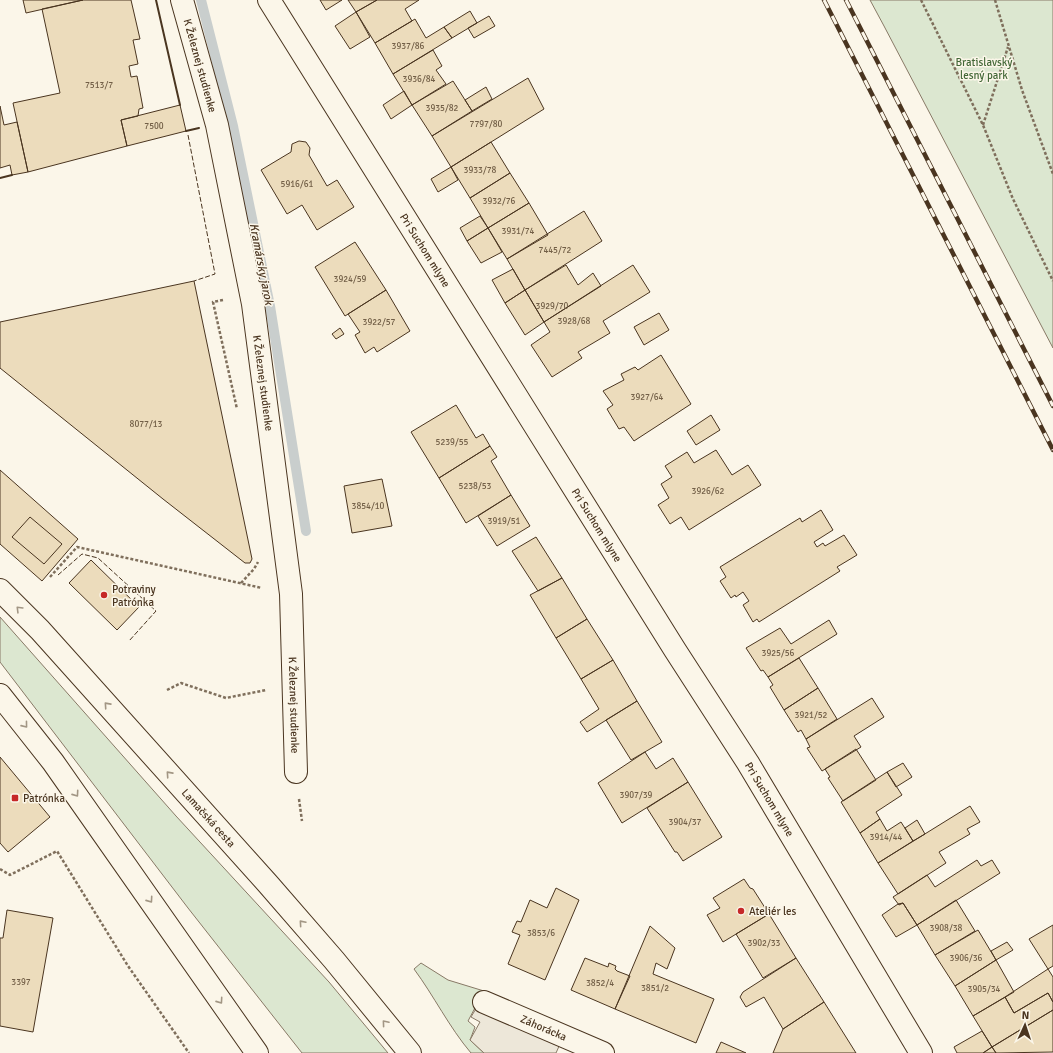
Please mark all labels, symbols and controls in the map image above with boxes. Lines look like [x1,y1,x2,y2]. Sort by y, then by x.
street label: K Železnej studienke [181,17,220,114]
house number: 3937/86 [392,41,425,52]
park label: Bratislavský lesný park [956,56,1013,82]
house number: 3936/84 [403,74,436,85]
house number: 7513/7 [85,80,113,91]
house number: 3935/82 [426,103,459,114]
house number: 7797/80 [470,119,503,130]
house number: 7500 [144,121,164,132]
house number: 3933/78 [464,165,497,176]
house number: 5916/61 [281,179,314,190]
house number: 3932/76 [483,196,516,207]
street label: Pri Suchom mlyne [397,211,453,290]
water label: Kramársky jarok [246,222,276,307]
house number: 3931/74 [502,226,535,237]
house number: 7445/72 [539,245,572,256]
house number: 3924/59 [334,274,367,285]
house number: 3929/70 [536,301,569,312]
house number: 3928/68 [558,316,591,327]
house number: 3922/57 [363,317,396,328]
street label: K Železnej studienke [251,334,276,432]
house number: 3927/64 [631,392,664,403]
house number: 8077/13 [130,419,163,430]
house number: 5239/55 [436,437,469,448]
house number: 5238/53 [459,481,492,492]
street label: Pri Suchom mlyne [569,486,625,564]
house number: 3926/62 [692,486,725,497]
house number: 3854/10 [352,501,385,512]
house number: 3919/51 [488,516,521,527]
place label: Potraviny Patrónka [112,583,156,609]
marker: Potraviny Patrónka [99,590,109,600]
one-way arrow [16,606,24,614]
house number: 3925/56 [762,648,795,659]
street label: K Železnej studienke [286,657,302,754]
one-way arrow [105,702,112,709]
house number: 3921/52 [795,710,828,721]
one-way arrow [20,720,27,728]
street label: Pri Suchom mlyne [742,760,797,839]
one-way arrow [166,771,174,779]
street label: Lamačská cesta [179,786,238,850]
one-way arrow [71,790,79,797]
house number: 3907/39 [620,790,653,801]
place label: Patrónka [23,792,65,805]
marker: Patrónka [10,793,20,803]
house number: 3904/37 [669,817,702,828]
house number: 3914/44 [870,832,903,843]
one-way arrow [145,896,152,903]
place label: Ateliér les [749,905,797,918]
marker: Ateliér les [736,906,746,916]
one-way arrow [299,920,307,928]
house number: 3908/38 [930,923,963,934]
house number: 3853/6 [527,928,555,939]
house number: 3902/33 [748,938,781,949]
house number: 3906/36 [950,953,983,964]
house number: 3397 [11,977,31,988]
house number: 3852/4 [586,978,614,989]
house number: 3851/2 [641,983,669,994]
house number: 3905/34 [968,984,1001,995]
one-way arrow [215,997,223,1004]
north arrow [1005,1005,1045,1045]
text: N [1021,1009,1030,1022]
street label: Záhorácka [519,1012,569,1043]
one-way arrow [383,1020,390,1028]

